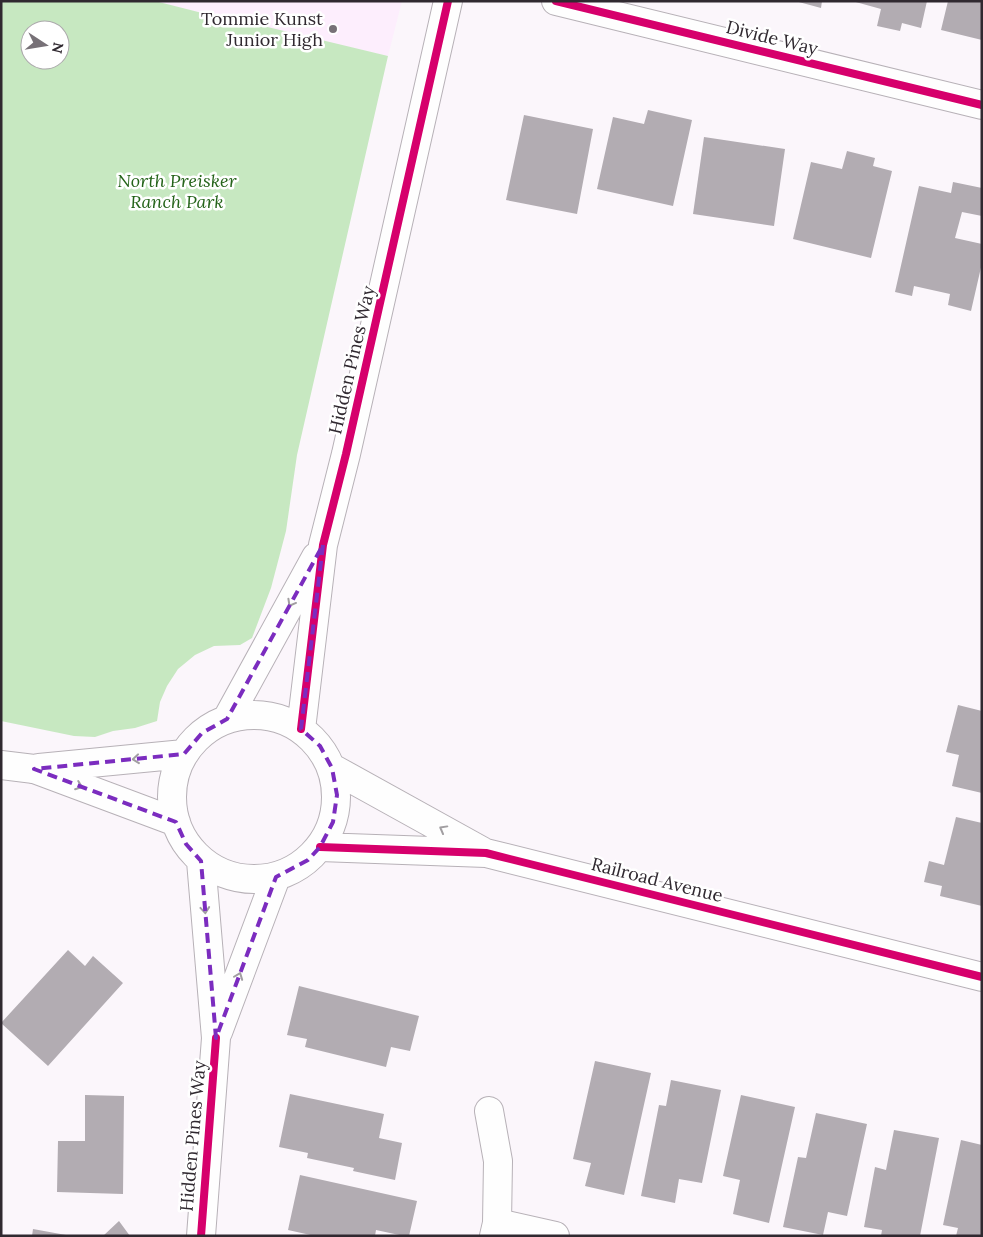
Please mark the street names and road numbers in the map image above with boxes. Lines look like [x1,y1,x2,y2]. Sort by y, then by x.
street label: Divide Way [724,15,821,60]
street label: Hidden Pines Way [323,283,380,436]
street label: Railroad Avenue [589,852,725,907]
street label: Hidden Pines Way [174,1059,211,1212]

